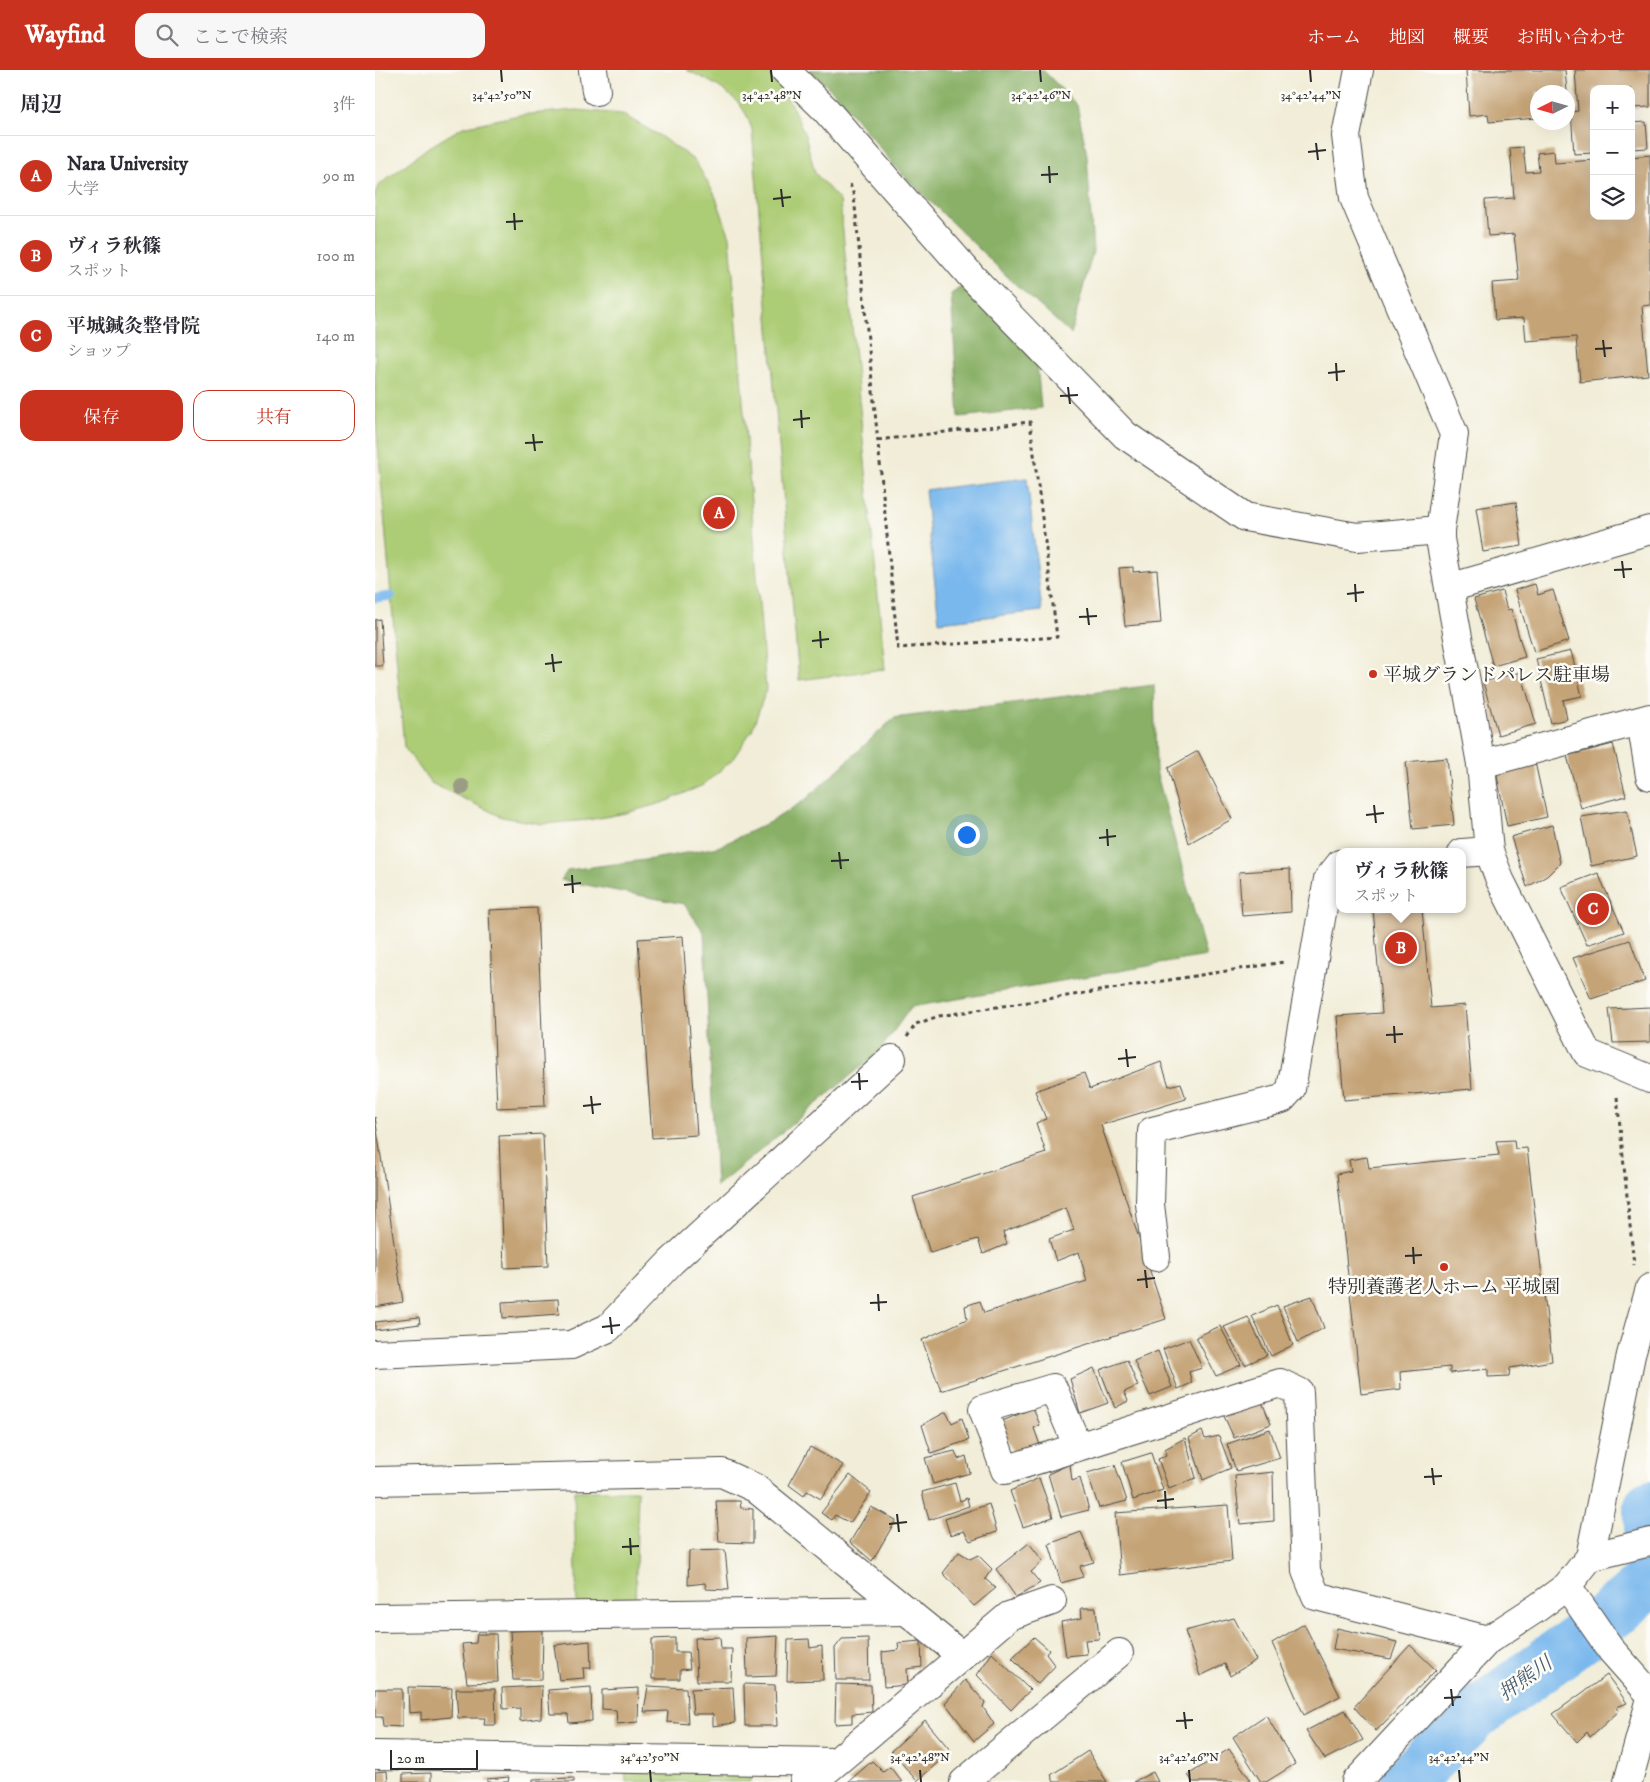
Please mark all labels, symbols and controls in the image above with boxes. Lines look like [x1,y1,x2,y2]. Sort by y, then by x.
search box [135,13,485,58]
text: Wayfind [25,20,105,50]
icon: search [153,21,181,49]
text: ここで検索 [193,26,288,49]
text: ホーム [1307,27,1361,49]
text: 地図 [1389,27,1425,49]
text: 概要 [1453,27,1489,49]
text: お問い合わせ [1517,27,1625,49]
north arrow [1530,85,1575,130]
map controls [1590,85,1635,220]
button: + [1590,85,1635,130]
text: 34°42'50"N [472,88,532,103]
text: 34°42'48"N [742,88,802,103]
text: 34°42'46"N [1011,88,1071,103]
text: 34°42'44"N [1281,88,1342,103]
text: 周辺 [20,92,62,118]
text: 3件 [333,94,355,114]
button: − [1590,130,1635,175]
text: Nara University [67,153,188,176]
text: A [31,166,41,186]
text: 90 m [323,166,355,186]
button: layers [1590,175,1635,220]
text: 大学 [67,179,99,199]
text: ヴィラ秋篠 [67,235,161,258]
text: B [31,246,41,266]
text: 100 m [317,246,355,266]
text: スポット [67,261,131,281]
text: 平城鍼灸整骨院 [67,315,200,338]
text: C [31,326,41,346]
text: 140 m [316,326,355,346]
text: ショップ [67,341,131,361]
button: 保存 [20,390,183,441]
button: 共有 [193,390,355,441]
pin: A [703,494,735,532]
place label: 平城グランドパレス駐車場 [1383,664,1610,687]
marker: 平城グランドパレス駐車場 [1367,668,1379,680]
your location [954,822,980,848]
popup [1336,848,1466,913]
text: ヴィラ秋篠 [1354,860,1448,883]
text: スポット [1354,886,1418,906]
pin: C [1577,890,1609,928]
pin: B [1385,929,1417,967]
marker: 特別養護老人ホーム 平城園 [1438,1261,1450,1273]
place label: 特別養護老人ホーム 平城園 [1328,1276,1560,1299]
water label: 押熊川 [1494,1650,1559,1707]
scale bar [390,1747,477,1770]
text: 20 m [397,1750,425,1768]
text: 34°42'50"N [620,1750,680,1765]
text: 34°42'48"N [890,1750,950,1765]
text: 34°42'46"N [1159,1750,1219,1765]
text: 34°42'44"N [1429,1750,1490,1765]

